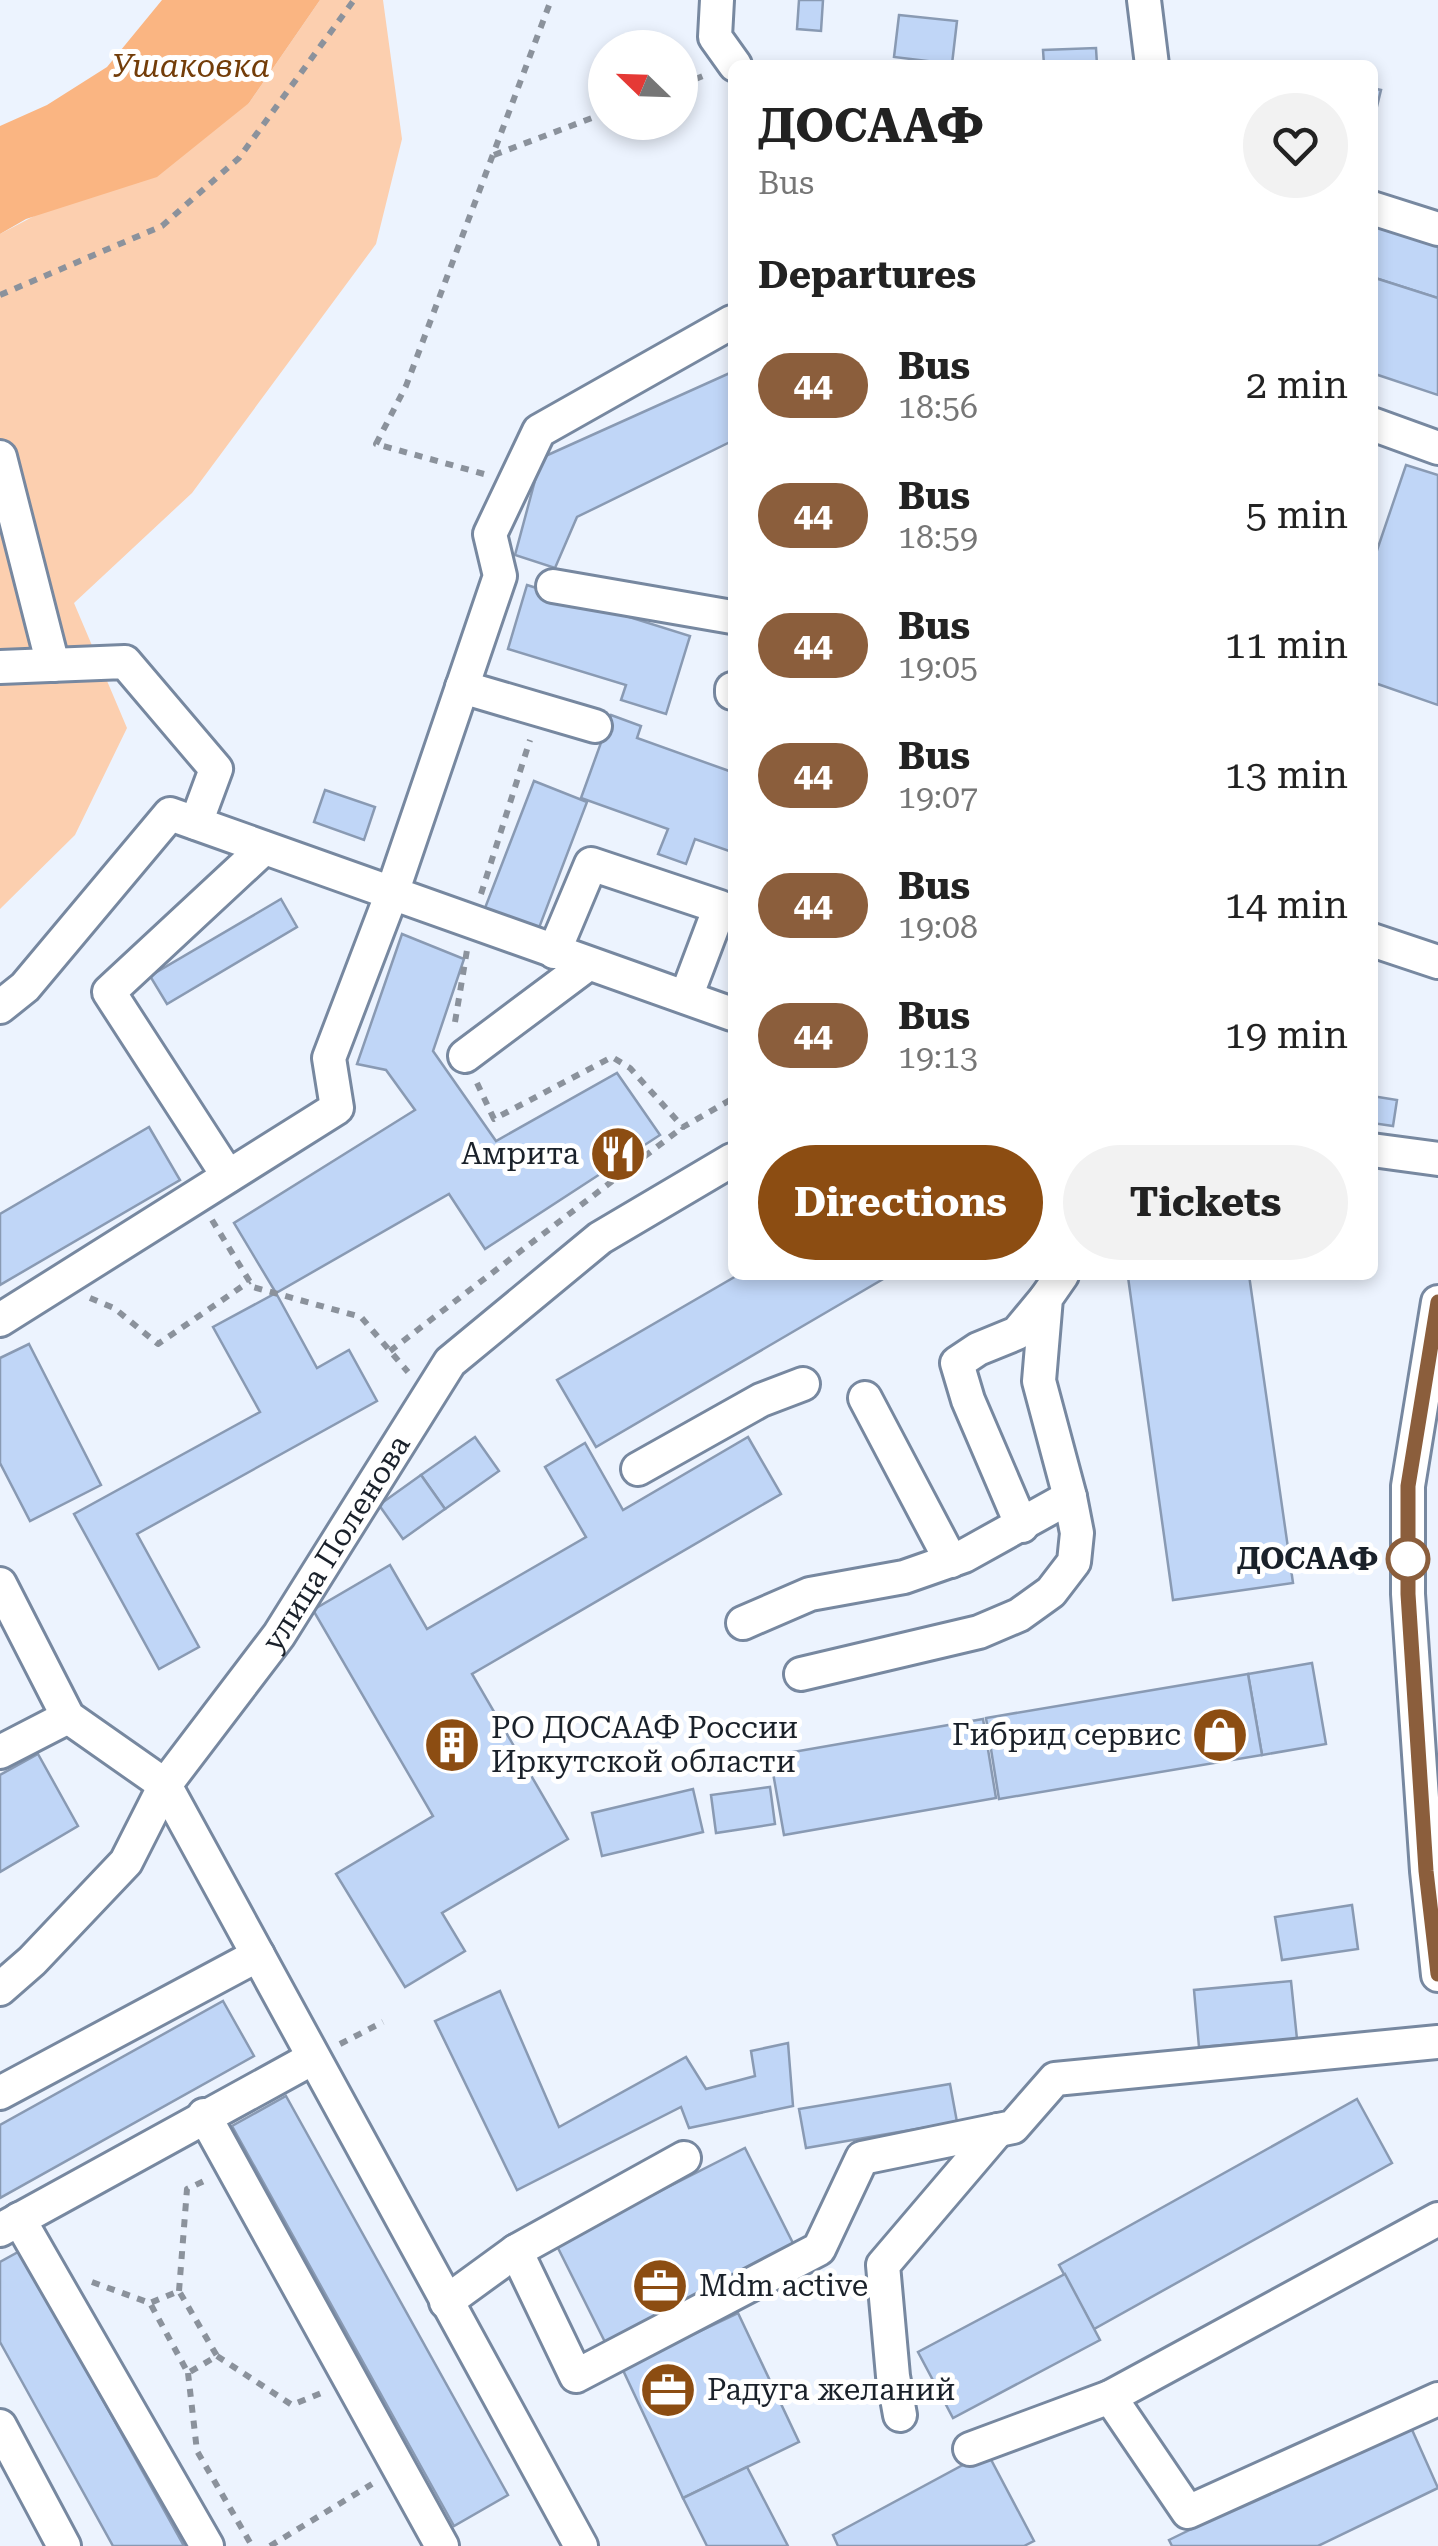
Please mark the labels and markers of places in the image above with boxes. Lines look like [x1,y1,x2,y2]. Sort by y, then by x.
restaurant icon: Амрита [588,1124,648,1184]
place label: Амрита [461,1136,579,1171]
marker: ДОСААФ [1387,1538,1429,1580]
place label: ДОСААФ [1237,1541,1378,1576]
shop icon: Гибрид сервис [1190,1705,1250,1765]
place label: РО ДОСААФ России Иркутской области [491,1710,798,1779]
building icon: РО ДОСААФ России Иркутской области [422,1715,482,1775]
place label: Гибрид сервис [952,1717,1181,1752]
office icon: Mdm active [630,2256,690,2316]
place label: Mdm active [699,2268,868,2303]
office icon: Радуга желаний [638,2360,698,2420]
place label: Радуга желаний [707,2372,955,2407]

